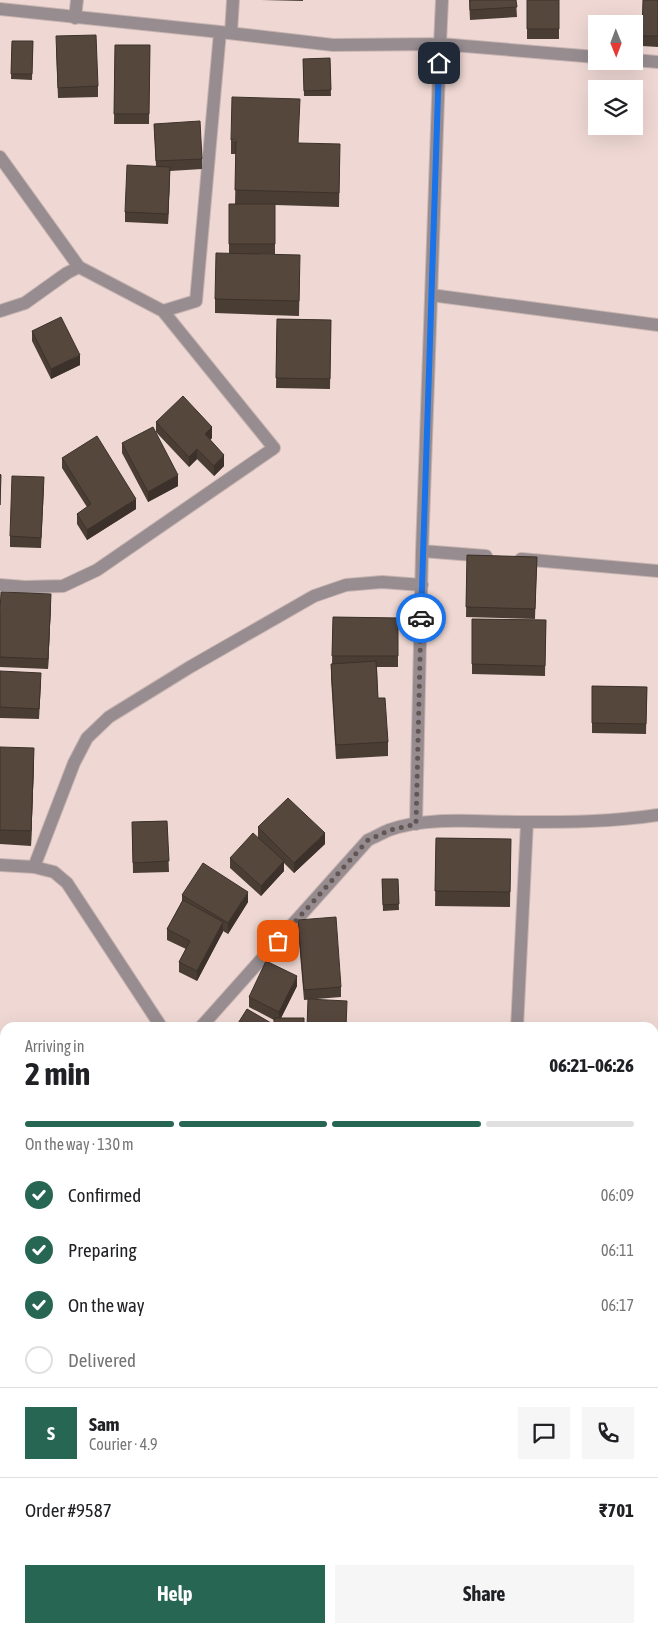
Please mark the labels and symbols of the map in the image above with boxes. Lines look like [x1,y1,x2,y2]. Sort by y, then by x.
north arrow [588,15,642,70]
pin [418,42,460,84]
courier [396,593,446,643]
pin [257,920,299,962]

